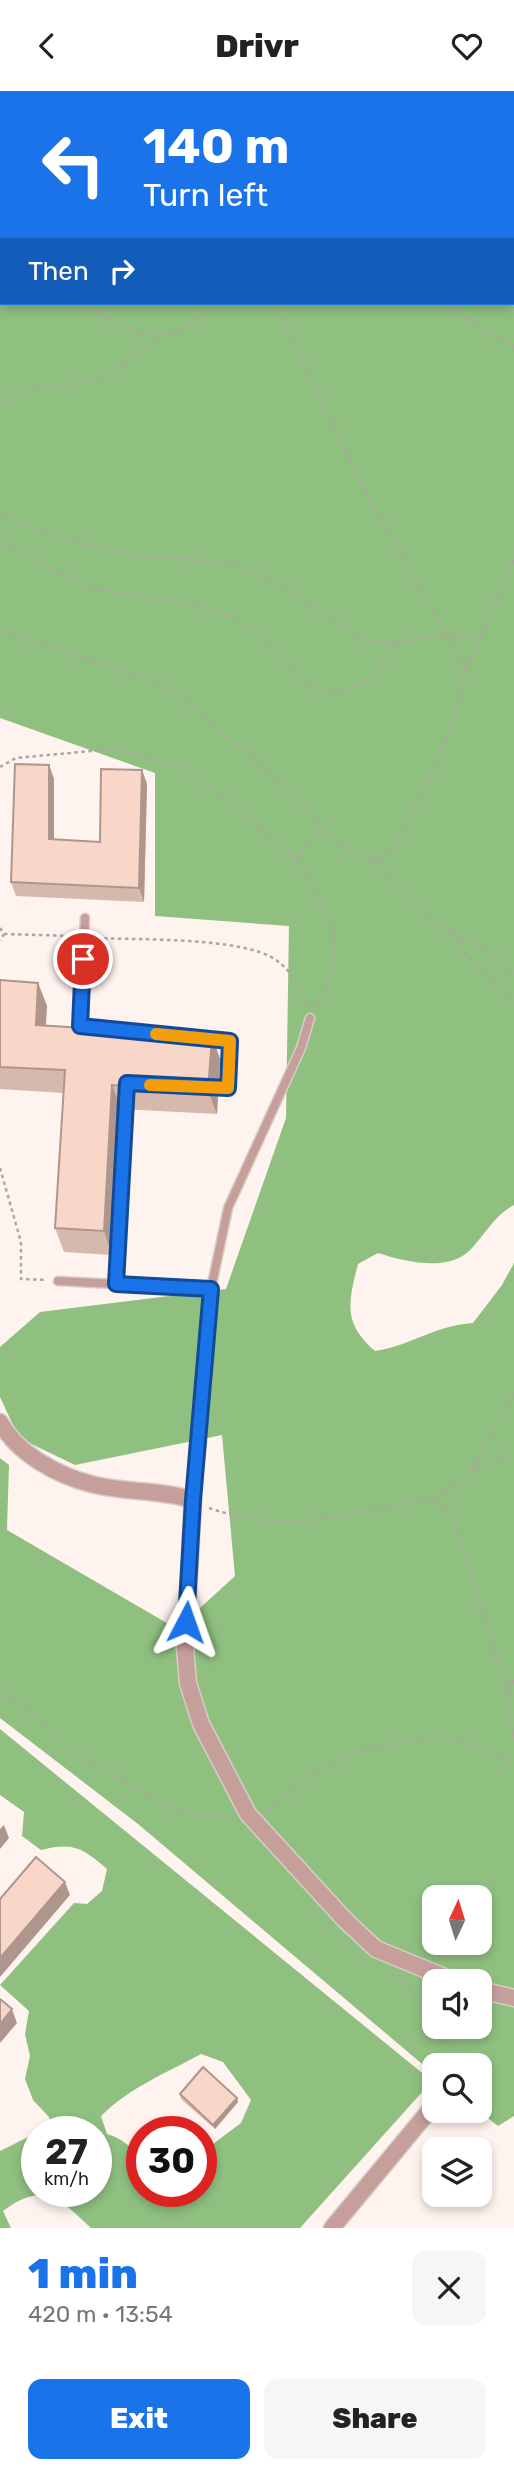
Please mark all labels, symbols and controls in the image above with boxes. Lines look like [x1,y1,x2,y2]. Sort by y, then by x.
icon: back [28,27,66,65]
text: Drivr [215,27,299,65]
icon: heart [448,27,486,65]
text: 140 m [143,117,289,175]
icon: left [28,119,119,210]
text: Turn left [143,176,268,214]
icon: right [103,252,141,290]
text: Then [28,256,89,287]
pin [53,929,113,989]
icon: arrive [64,940,102,978]
position arrow [149,1585,223,1659]
north arrow [422,1885,492,1955]
map controls [422,1885,492,2207]
button: sound [422,1969,492,2039]
button: search [422,2053,492,2123]
speed limit sign: 30 [126,2116,217,2207]
text: 27 [45,2131,88,2173]
button: layers [422,2137,492,2207]
text: km/h [44,2168,89,2190]
text: 1 min [28,2249,138,2299]
button: close [412,2251,486,2325]
text: 420 m · 13:54 [28,2300,173,2328]
button: Exit [28,2379,250,2459]
button: Share [264,2379,486,2459]

